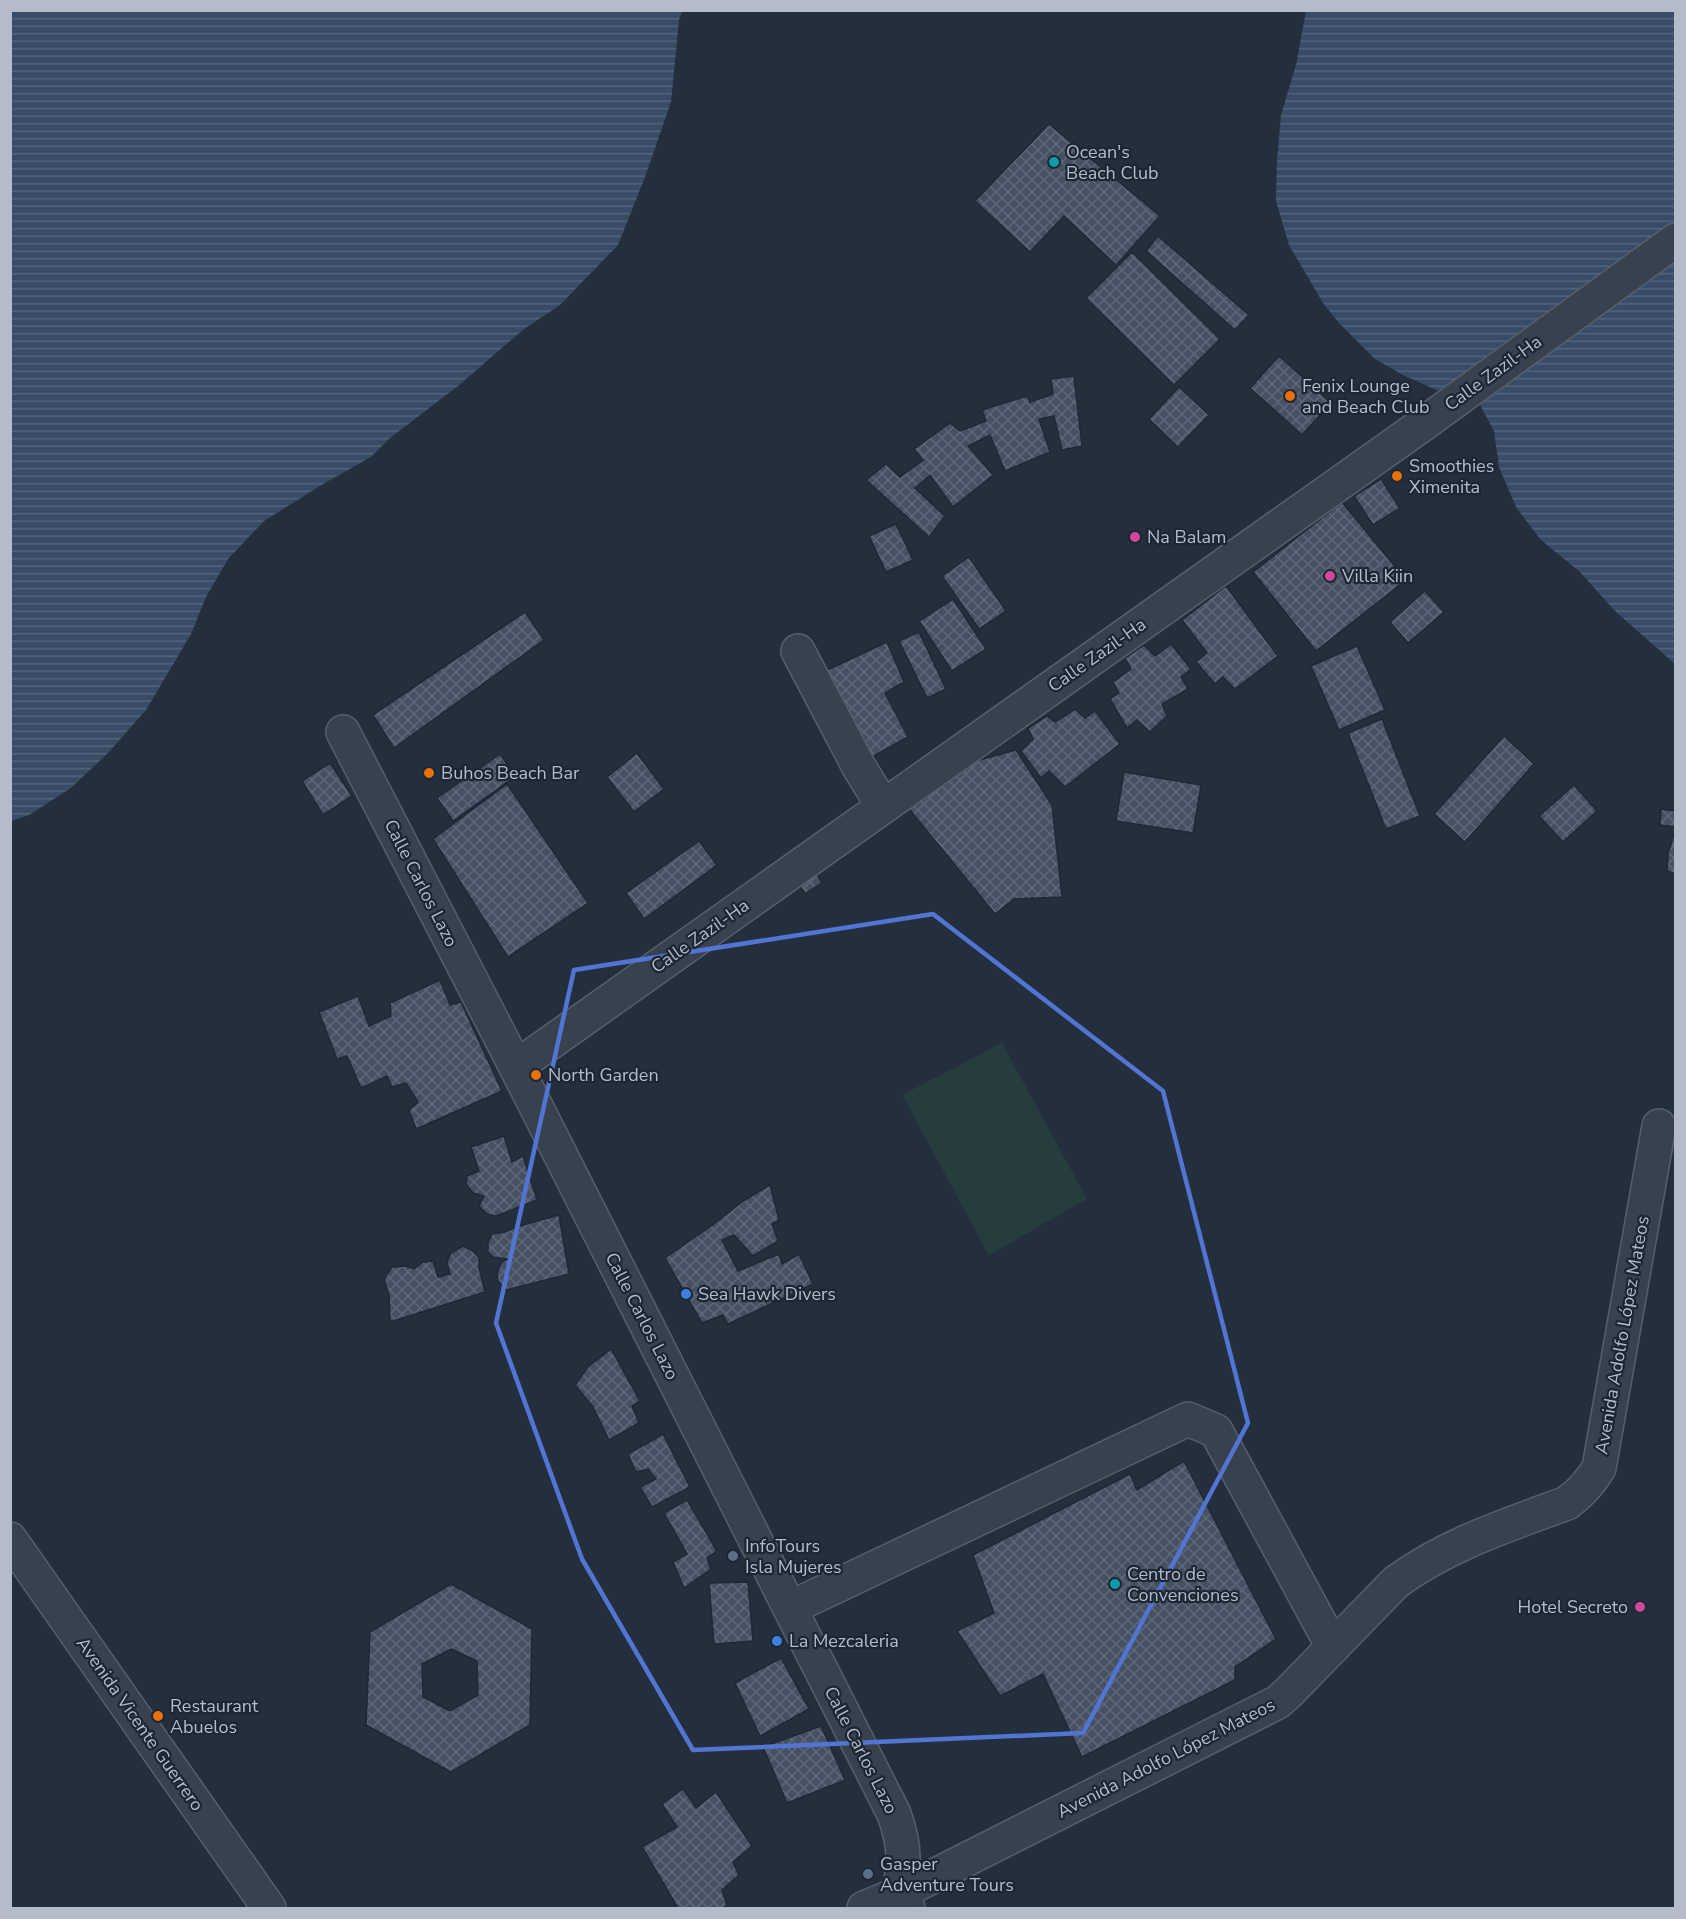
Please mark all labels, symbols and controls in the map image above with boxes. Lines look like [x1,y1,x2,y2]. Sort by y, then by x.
place label: Ocean's Beach Club [1066,140,1159,185]
marker: Ocean's Beach Club [1047,155,1061,169]
street label: Calle Zazil-Ha [1440,330,1546,416]
place label: Fenix Lounge and Beach Club [1302,374,1429,419]
marker: Fenix Lounge and Beach Club [1283,389,1297,403]
place label: Smoothies Ximenita [1409,454,1494,499]
marker: Smoothies Ximenita [1390,469,1404,483]
place label: Na Balam [1147,525,1226,549]
marker: Na Balam [1128,530,1142,544]
place label: Villa Kiin [1341,564,1413,588]
marker: Villa Kiin [1323,569,1337,583]
street label: Calle Zazil-Ha [1043,612,1151,698]
place label: Buhos Beach Bar [441,761,580,785]
marker: Buhos Beach Bar [422,766,436,780]
street label: Calle Carlos Lazo [379,815,463,951]
street label: Calle Zazil-Ha [646,893,754,979]
place label: North Garden [548,1063,659,1087]
marker: North Garden [529,1068,543,1082]
street label: Avenida Adolfo López Mateos [1589,1214,1655,1456]
street label: Calle Carlos Lazo [600,1248,684,1384]
place label: Sea Hawk Divers [698,1282,836,1306]
marker: Sea Hawk Divers [679,1287,693,1301]
place label: InfoTours Isla Mujeres [745,1534,842,1579]
marker: InfoTours Isla Mujeres [726,1549,740,1563]
place label: Centro de Convenciones [1127,1562,1239,1607]
marker: Centro de Convenciones [1108,1577,1122,1591]
place label: Hotel Secreto [1518,1595,1628,1619]
marker: Hotel Secreto [1633,1600,1647,1614]
place label: La Mezcaleria [789,1629,899,1653]
street label: Avenida Vicente Guerrero [71,1632,209,1816]
marker: La Mezcaleria [770,1634,784,1648]
street label: Calle Carlos Lazo [819,1682,903,1818]
street label: Avenida Adolfo López Mateos [1053,1692,1279,1824]
place label: Restaurant Abuelos [170,1694,259,1739]
marker: Restaurant Abuelos [151,1709,165,1723]
place label: Gasper Adventure Tours [880,1852,1014,1897]
marker: Gasper Adventure Tours [861,1867,875,1881]

